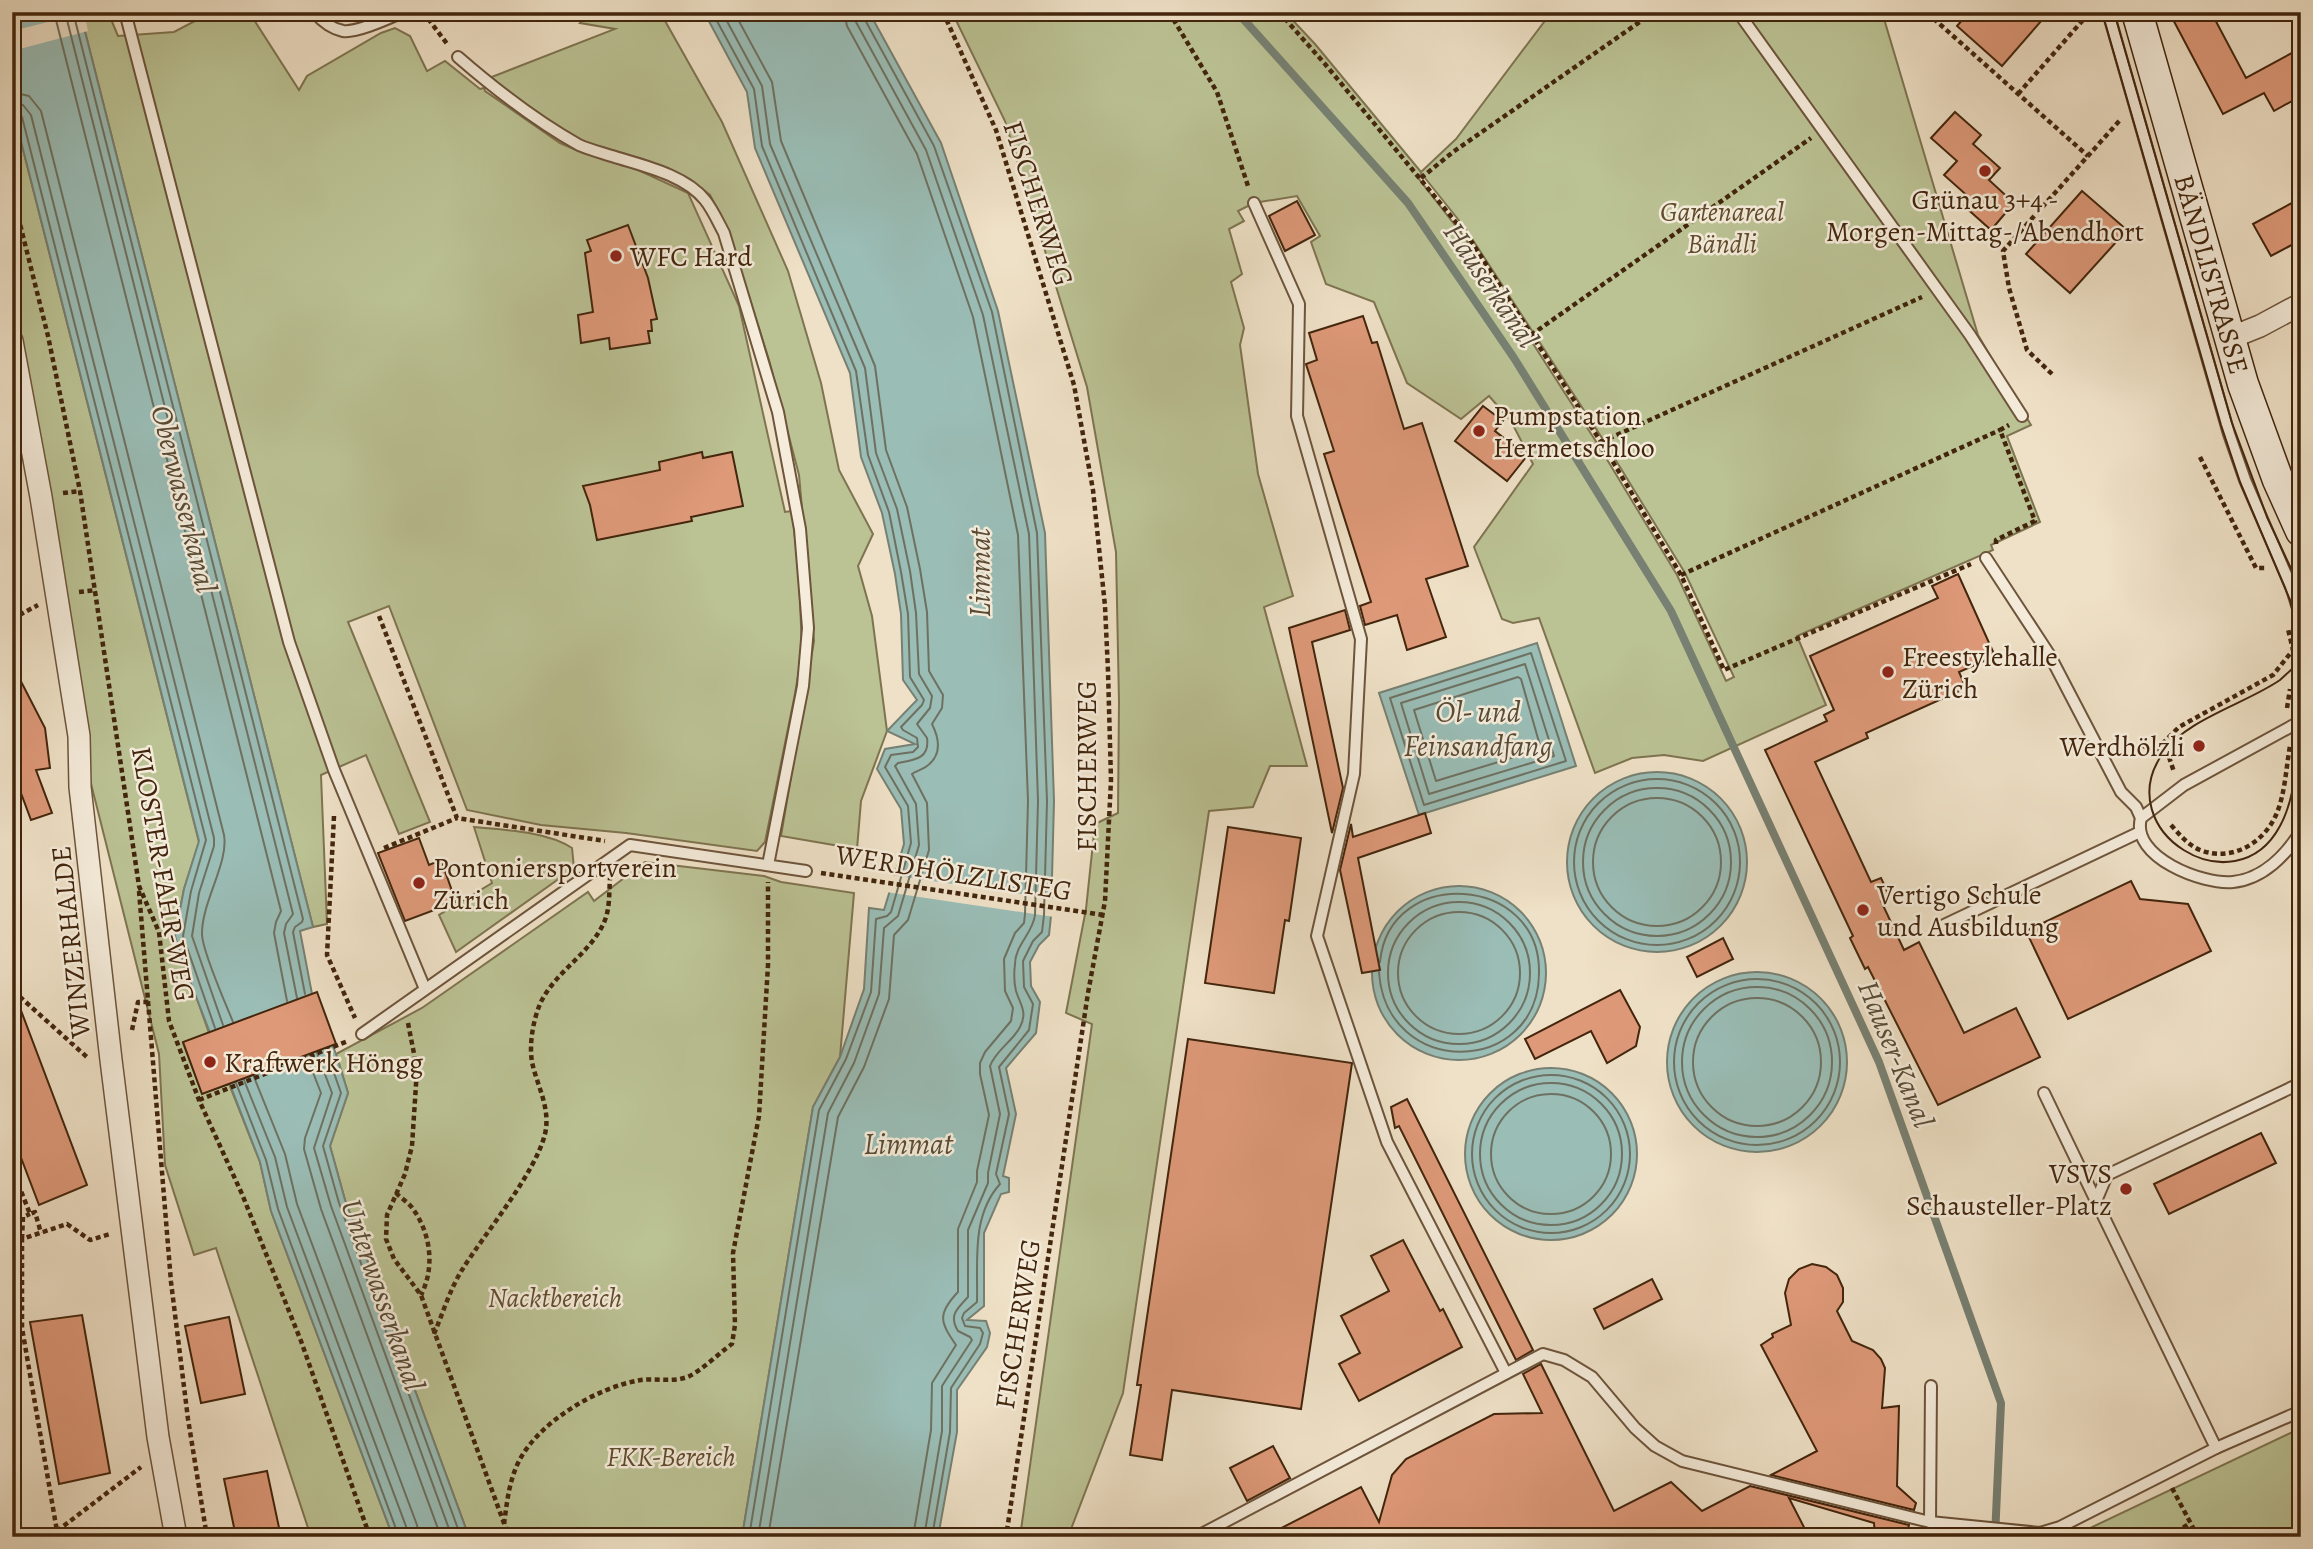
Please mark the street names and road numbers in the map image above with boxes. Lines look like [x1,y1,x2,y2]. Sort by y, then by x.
street label: FISCHERWEG [993,116,1083,291]
street label: BÄNDLISTRASSE [2164,170,2258,379]
street label: FISCHERWEG [1068,680,1106,852]
street label: KLOSTER-FAHR-WEG [122,744,204,1005]
street label: WERDHÖLZLISTEG [832,835,1075,910]
street label: WINZERHALDE [42,844,100,1041]
street label: FISCHERWEG [986,1236,1050,1412]

